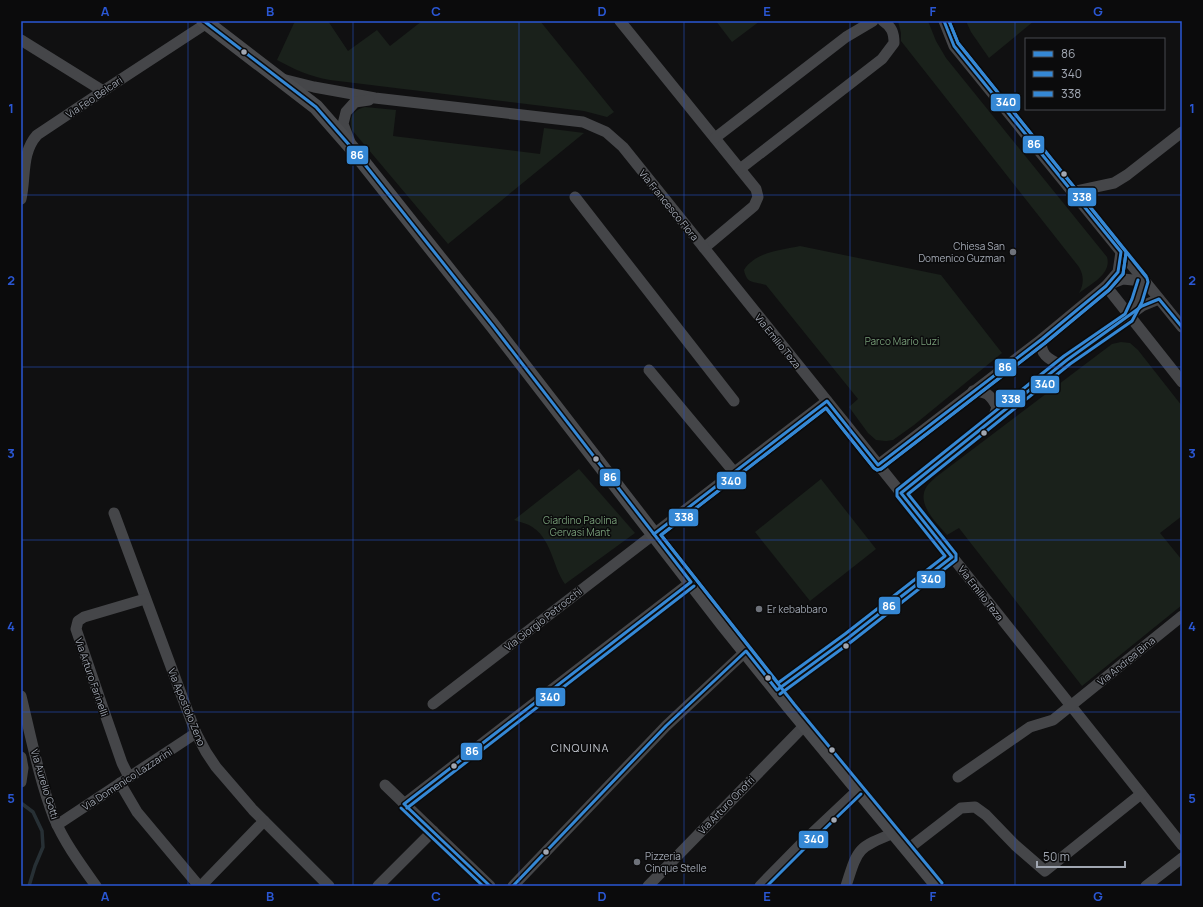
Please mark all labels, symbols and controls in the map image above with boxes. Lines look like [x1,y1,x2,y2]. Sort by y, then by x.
text: A [101,2,110,20]
text: B [266,2,274,20]
text: C [431,2,441,20]
text: D [597,2,607,20]
text: E [763,2,771,20]
text: F [930,2,937,20]
text: G [1093,2,1103,20]
legend [1025,38,1165,110]
text: 86 [1061,45,1075,62]
unlabelled marker [239,47,249,57]
text: 340 [1061,65,1082,82]
street label: Via Feo Belcari [63,73,125,121]
text: 338 [1061,85,1081,102]
line badge: 340 [990,93,1021,112]
text: 340 [996,94,1016,109]
text: 1 [8,99,14,117]
text: 1 [1189,99,1195,117]
line badge: 86 [1022,135,1045,154]
text: 86 [1027,136,1041,151]
line badge: 86 [346,145,369,165]
text: 86 [350,147,364,162]
street label: Via Francesco Flora [636,167,702,243]
unlabelled marker [1059,169,1069,179]
line badge: 338 [1067,187,1097,207]
text: 338 [1072,189,1092,204]
place label: Chiesa San Domenico Guzman [918,239,1005,265]
marker: Chiesa San Domenico Guzman [1008,247,1018,257]
text: 2 [7,271,15,289]
text: 2 [1188,271,1196,289]
street label: Via Emilio Teza [752,311,804,371]
park label: Parco Mario Luzi [865,334,939,348]
line badge: 86 [994,358,1017,377]
text: 86 [998,359,1012,374]
line badge: 340 [1030,375,1060,394]
text: 340 [1035,376,1055,391]
line badge: 338 [995,389,1026,408]
text: 338 [1001,391,1021,406]
unlabelled marker [979,428,989,438]
text: 3 [7,444,15,462]
text: 3 [1188,444,1196,462]
unlabelled marker [591,454,601,464]
line badge: 86 [599,468,621,487]
text: 86 [603,469,617,484]
line badge: 340 [716,471,747,490]
text: 340 [721,473,741,488]
line badge: 338 [668,508,699,527]
text: 338 [674,509,694,524]
park label: Giardino Paolina Gervasi Mant [543,513,617,539]
street label: Via Emilio Teza [955,563,1007,623]
line badge: 340 [916,570,946,589]
text: 340 [921,571,941,586]
street label: Via Giorgio Petrocchi [501,584,585,654]
line badge: 86 [878,596,901,615]
text: 86 [882,598,896,613]
place label: Er kebabbaro [767,602,827,616]
marker: Er kebabbaro [754,604,764,614]
text: 4 [7,617,15,635]
text: 4 [1188,617,1196,635]
street label: Via Andrea Bina [1094,633,1158,689]
street label: Via Arturo Farinelli [72,636,112,718]
unlabelled marker [841,641,851,651]
street label: Via Apostolo Zeno [165,666,209,748]
unlabelled marker [763,673,773,683]
line badge: 340 [535,687,566,707]
text: 340 [540,689,560,704]
district label: CINQUINA [551,740,609,755]
line badge: 86 [460,742,483,761]
text: 86 [465,743,479,758]
street label: Via Domenico Lazzarini [79,745,175,813]
unlabelled marker [827,745,837,755]
street label: Via Aurelio Gotti [28,747,62,821]
unlabelled marker [449,761,459,771]
street label: Via Arturo Onofri [695,773,757,837]
text: 5 [7,789,15,807]
text: 5 [1188,789,1196,807]
unlabelled marker [829,815,839,825]
line badge: 340 [798,830,829,849]
text: 340 [804,831,824,846]
scale bar [1037,843,1125,869]
unlabelled marker [541,847,551,857]
text: 50 m [1043,848,1070,865]
place label: Pizzeria Cinque Stelle [645,849,707,875]
marker: Pizzeria Cinque Stelle [632,857,642,867]
text: A [101,887,110,905]
text: B [266,887,274,905]
text: C [431,887,441,905]
text: D [597,887,607,905]
text: E [763,887,771,905]
text: F [930,887,937,905]
text: G [1093,887,1103,905]

